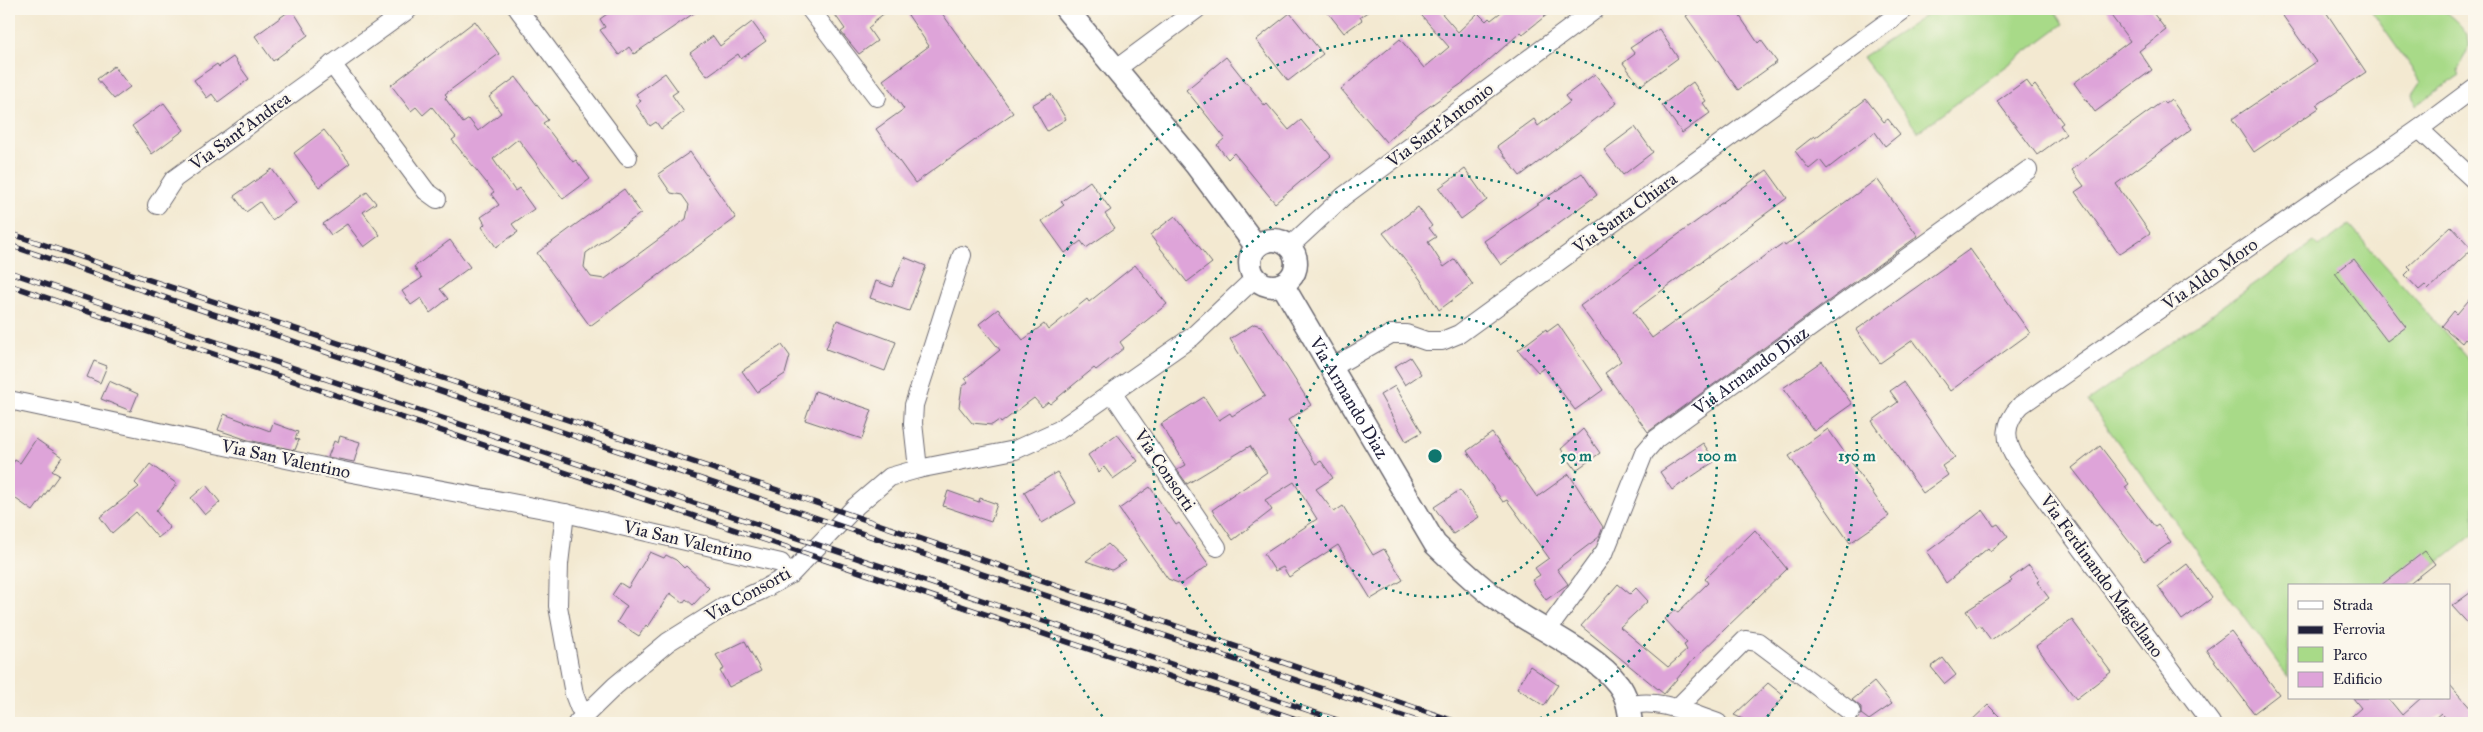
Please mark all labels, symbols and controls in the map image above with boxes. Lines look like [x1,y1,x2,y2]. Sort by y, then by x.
street label: Via Sant'Antonio [1382,78,1498,173]
street label: Via Sant'Andrea [184,87,295,176]
street label: Via Santa Chiara [1568,168,1682,259]
street label: Via Aldo Moro [2157,233,2262,316]
street label: Via Armando Diaz [1688,321,1813,420]
street label: Via Armando Diaz [1304,332,1393,463]
street label: Via Consorti [1129,424,1200,515]
street label: Via San Valentino [218,434,353,483]
centre of rings [1426,447,1444,465]
text: 50 m [1560,447,1592,465]
text: 100 m [1697,447,1737,465]
text: 150 m [1838,447,1876,465]
street label: Via Ferdinando Magellano [2034,489,2168,662]
street label: Via San Valentino [621,515,755,567]
street label: Via Consorti [701,562,794,627]
legend [2288,584,2450,700]
text: Strada [2333,596,2373,614]
text: Ferrovia [2333,620,2386,638]
text: Parco [2333,646,2368,664]
text: Edificio [2333,670,2382,688]

